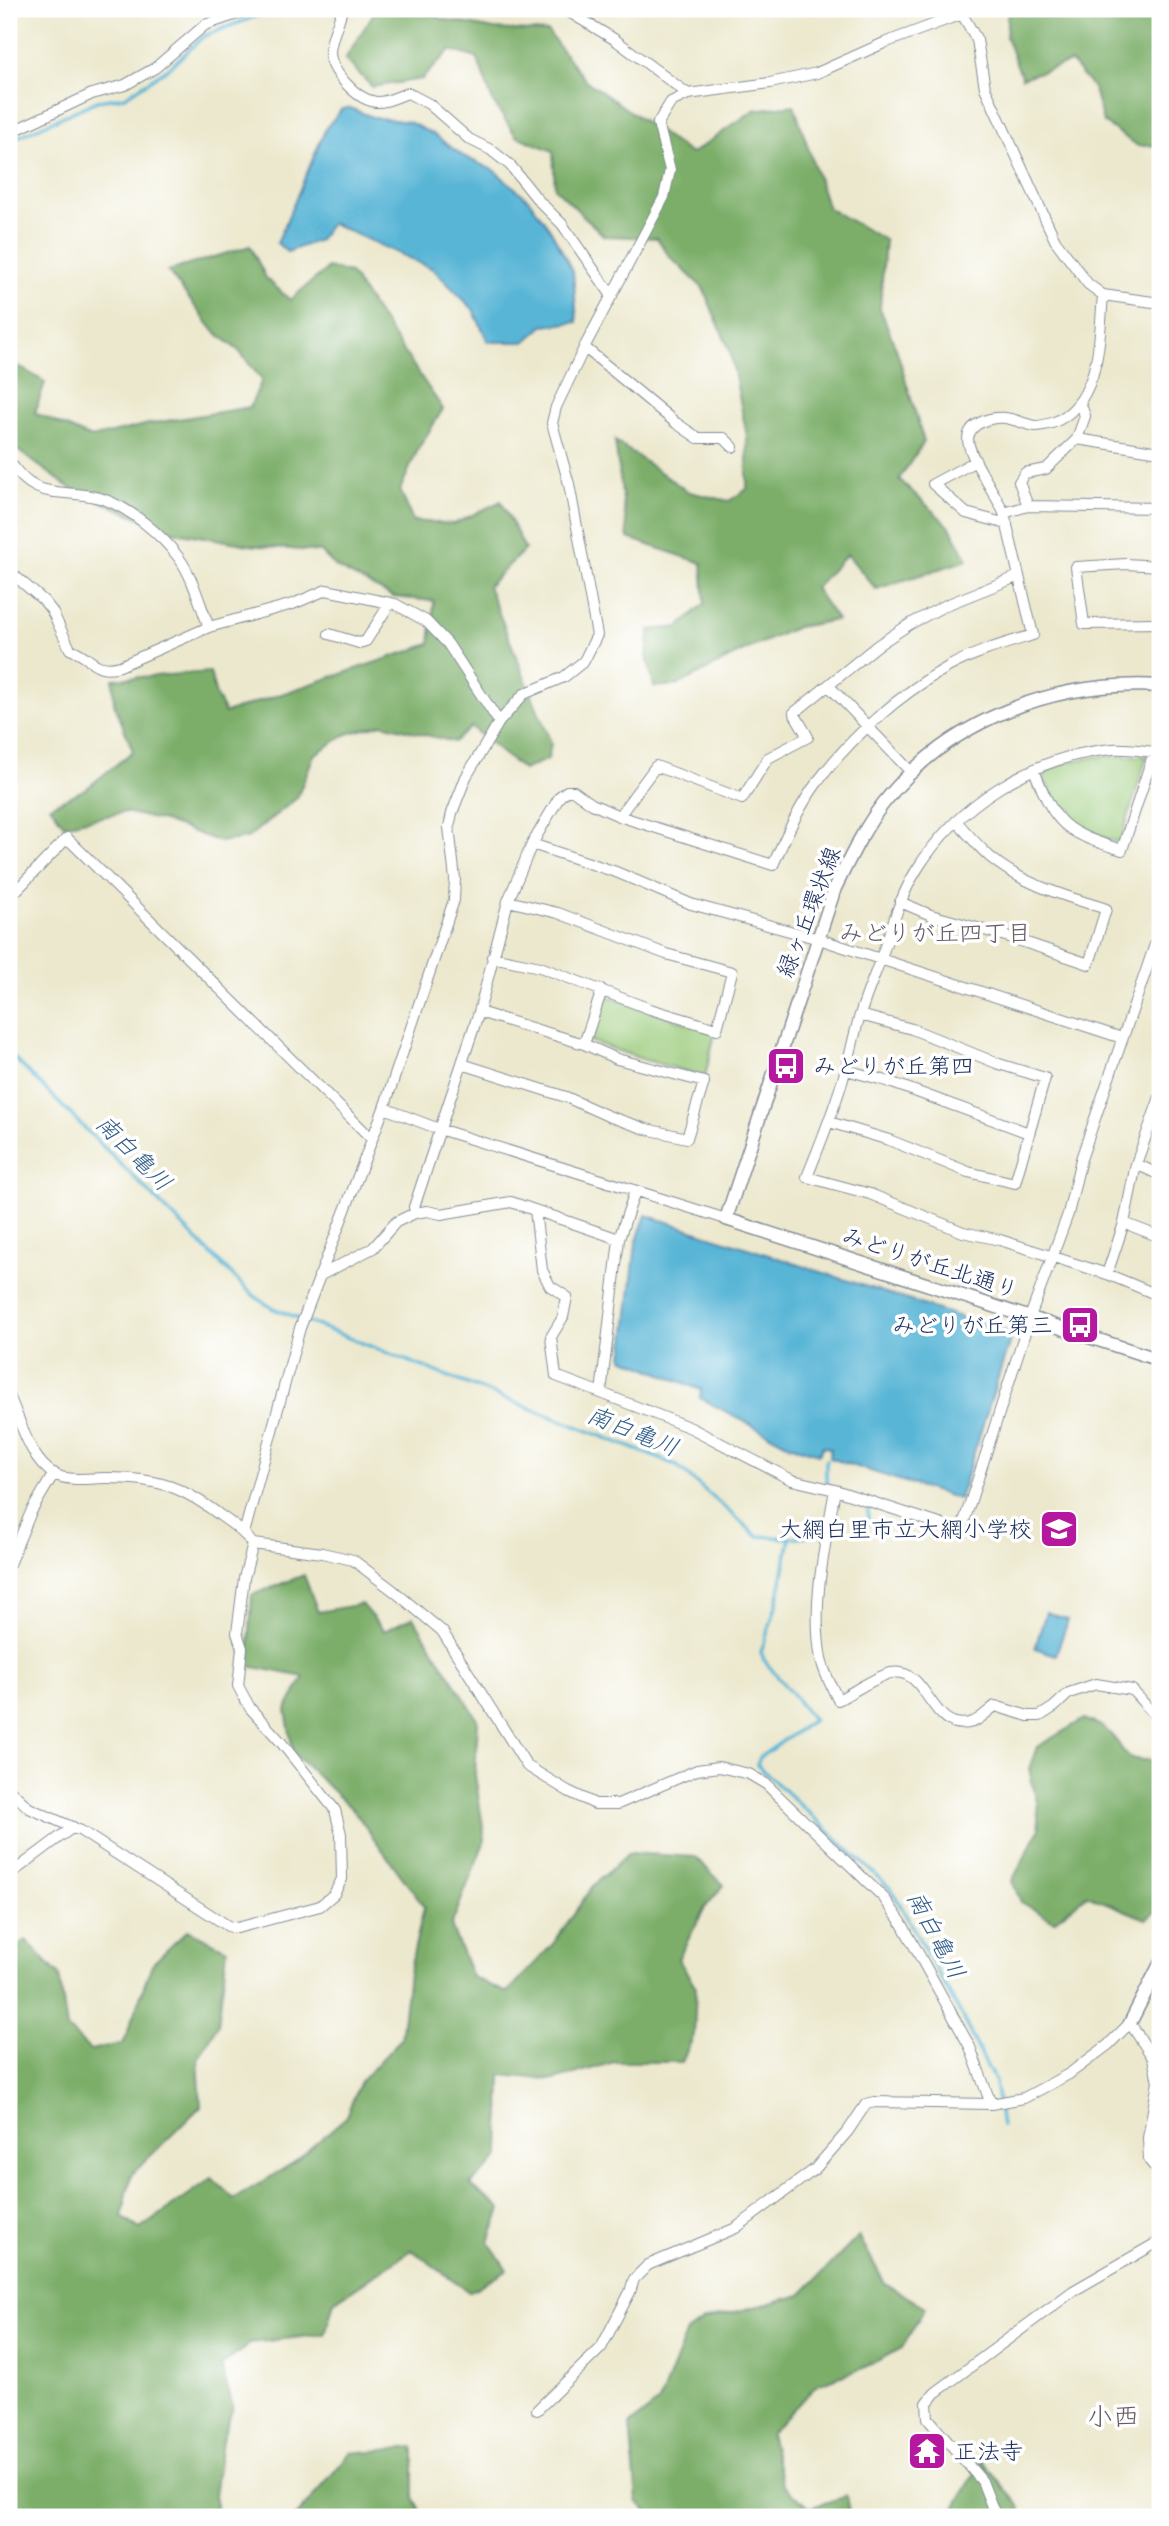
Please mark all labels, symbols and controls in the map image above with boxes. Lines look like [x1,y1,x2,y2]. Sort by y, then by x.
street label: 緑ヶ丘環状線 [772,843,846,981]
district label: みどりが丘四丁目 [839,919,1031,947]
bus stop icon: みどりが丘第四 [765,1045,807,1087]
place label: みどりが丘第四 [813,1053,974,1080]
water label: 南白亀川 [90,1109,178,1197]
street label: みどりが丘北通り [838,1222,1022,1304]
bus stop icon: みどりが丘第三 [1059,1304,1101,1346]
place label: みどりが丘第三 [892,1312,1053,1339]
water label: 南白亀川 [583,1400,683,1462]
school or university icon: 大網白里市立大網小学校 [1038,1508,1080,1550]
place label: 大網白里市立大網小学校 [779,1516,1032,1543]
water label: 南白亀川 [901,1886,971,1984]
district label: 小西 [1087,2402,1139,2432]
temple icon: 正法寺 [906,2430,948,2472]
place label: 正法寺 [954,2438,1023,2465]

